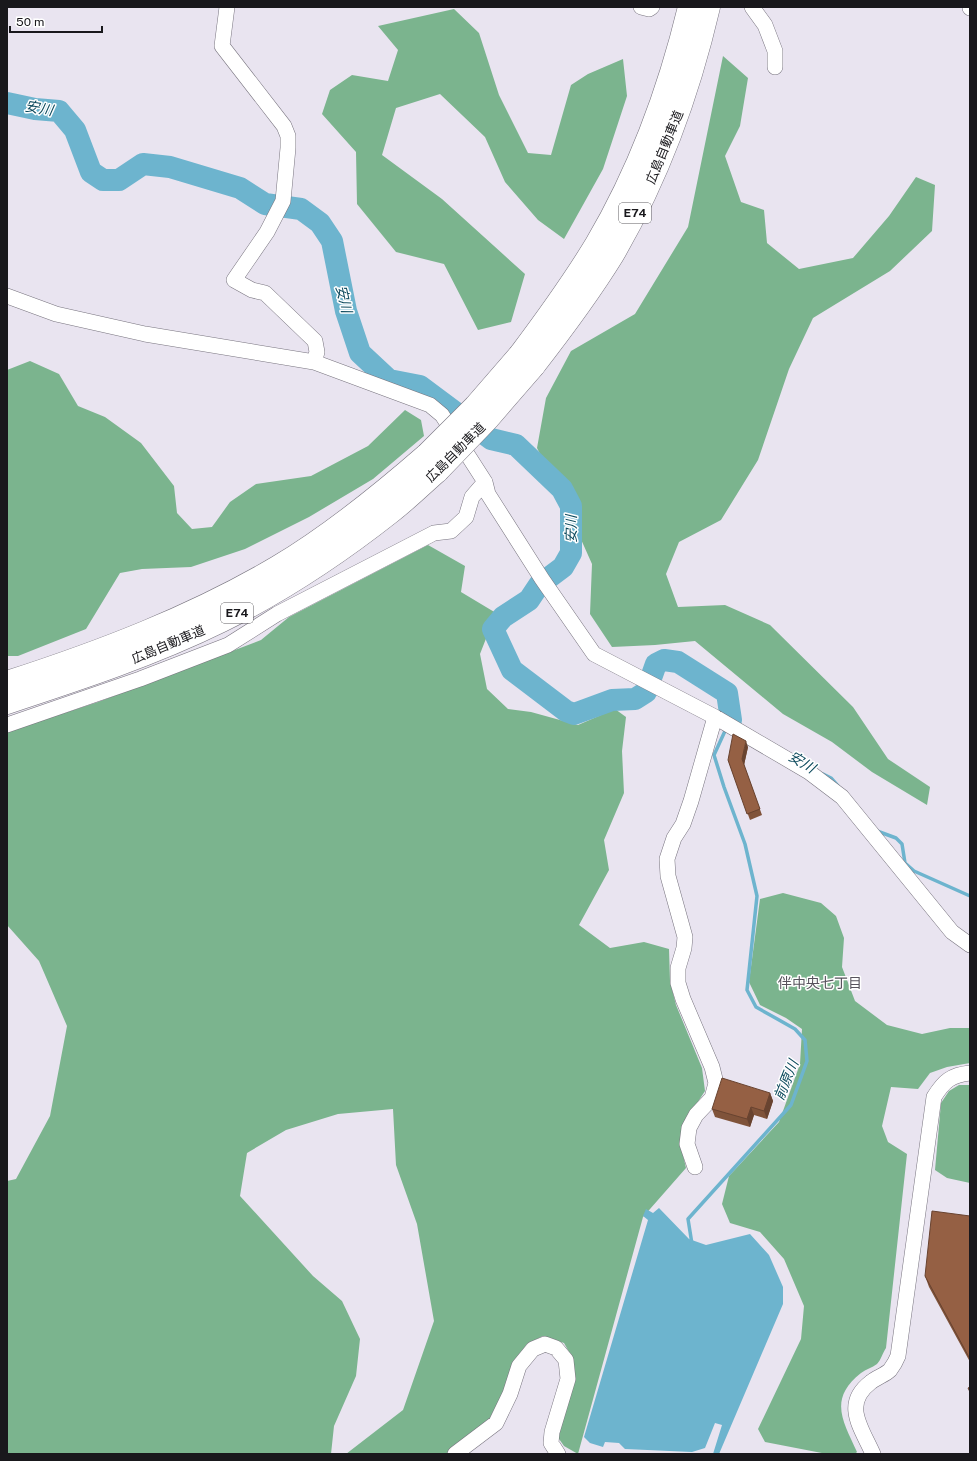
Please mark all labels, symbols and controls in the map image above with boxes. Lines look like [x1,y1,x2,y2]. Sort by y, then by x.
scale bar [10,8,102,34]
text: 50 m [16,15,44,29]
water label: 安川 [24,98,56,119]
street label: 広島自動車道 [643,108,686,186]
road number: E74 [619,203,651,223]
water label: 安川 [333,284,355,316]
street label: 広島自動車道 [422,419,488,485]
water label: 安川 [563,513,579,543]
road number: E74 [221,603,253,623]
street label: 広島自動車道 [129,622,207,667]
water label: 安川 [786,748,820,777]
district label: 伴中央七丁目 [778,975,862,991]
water label: 前原川 [771,1056,802,1102]

